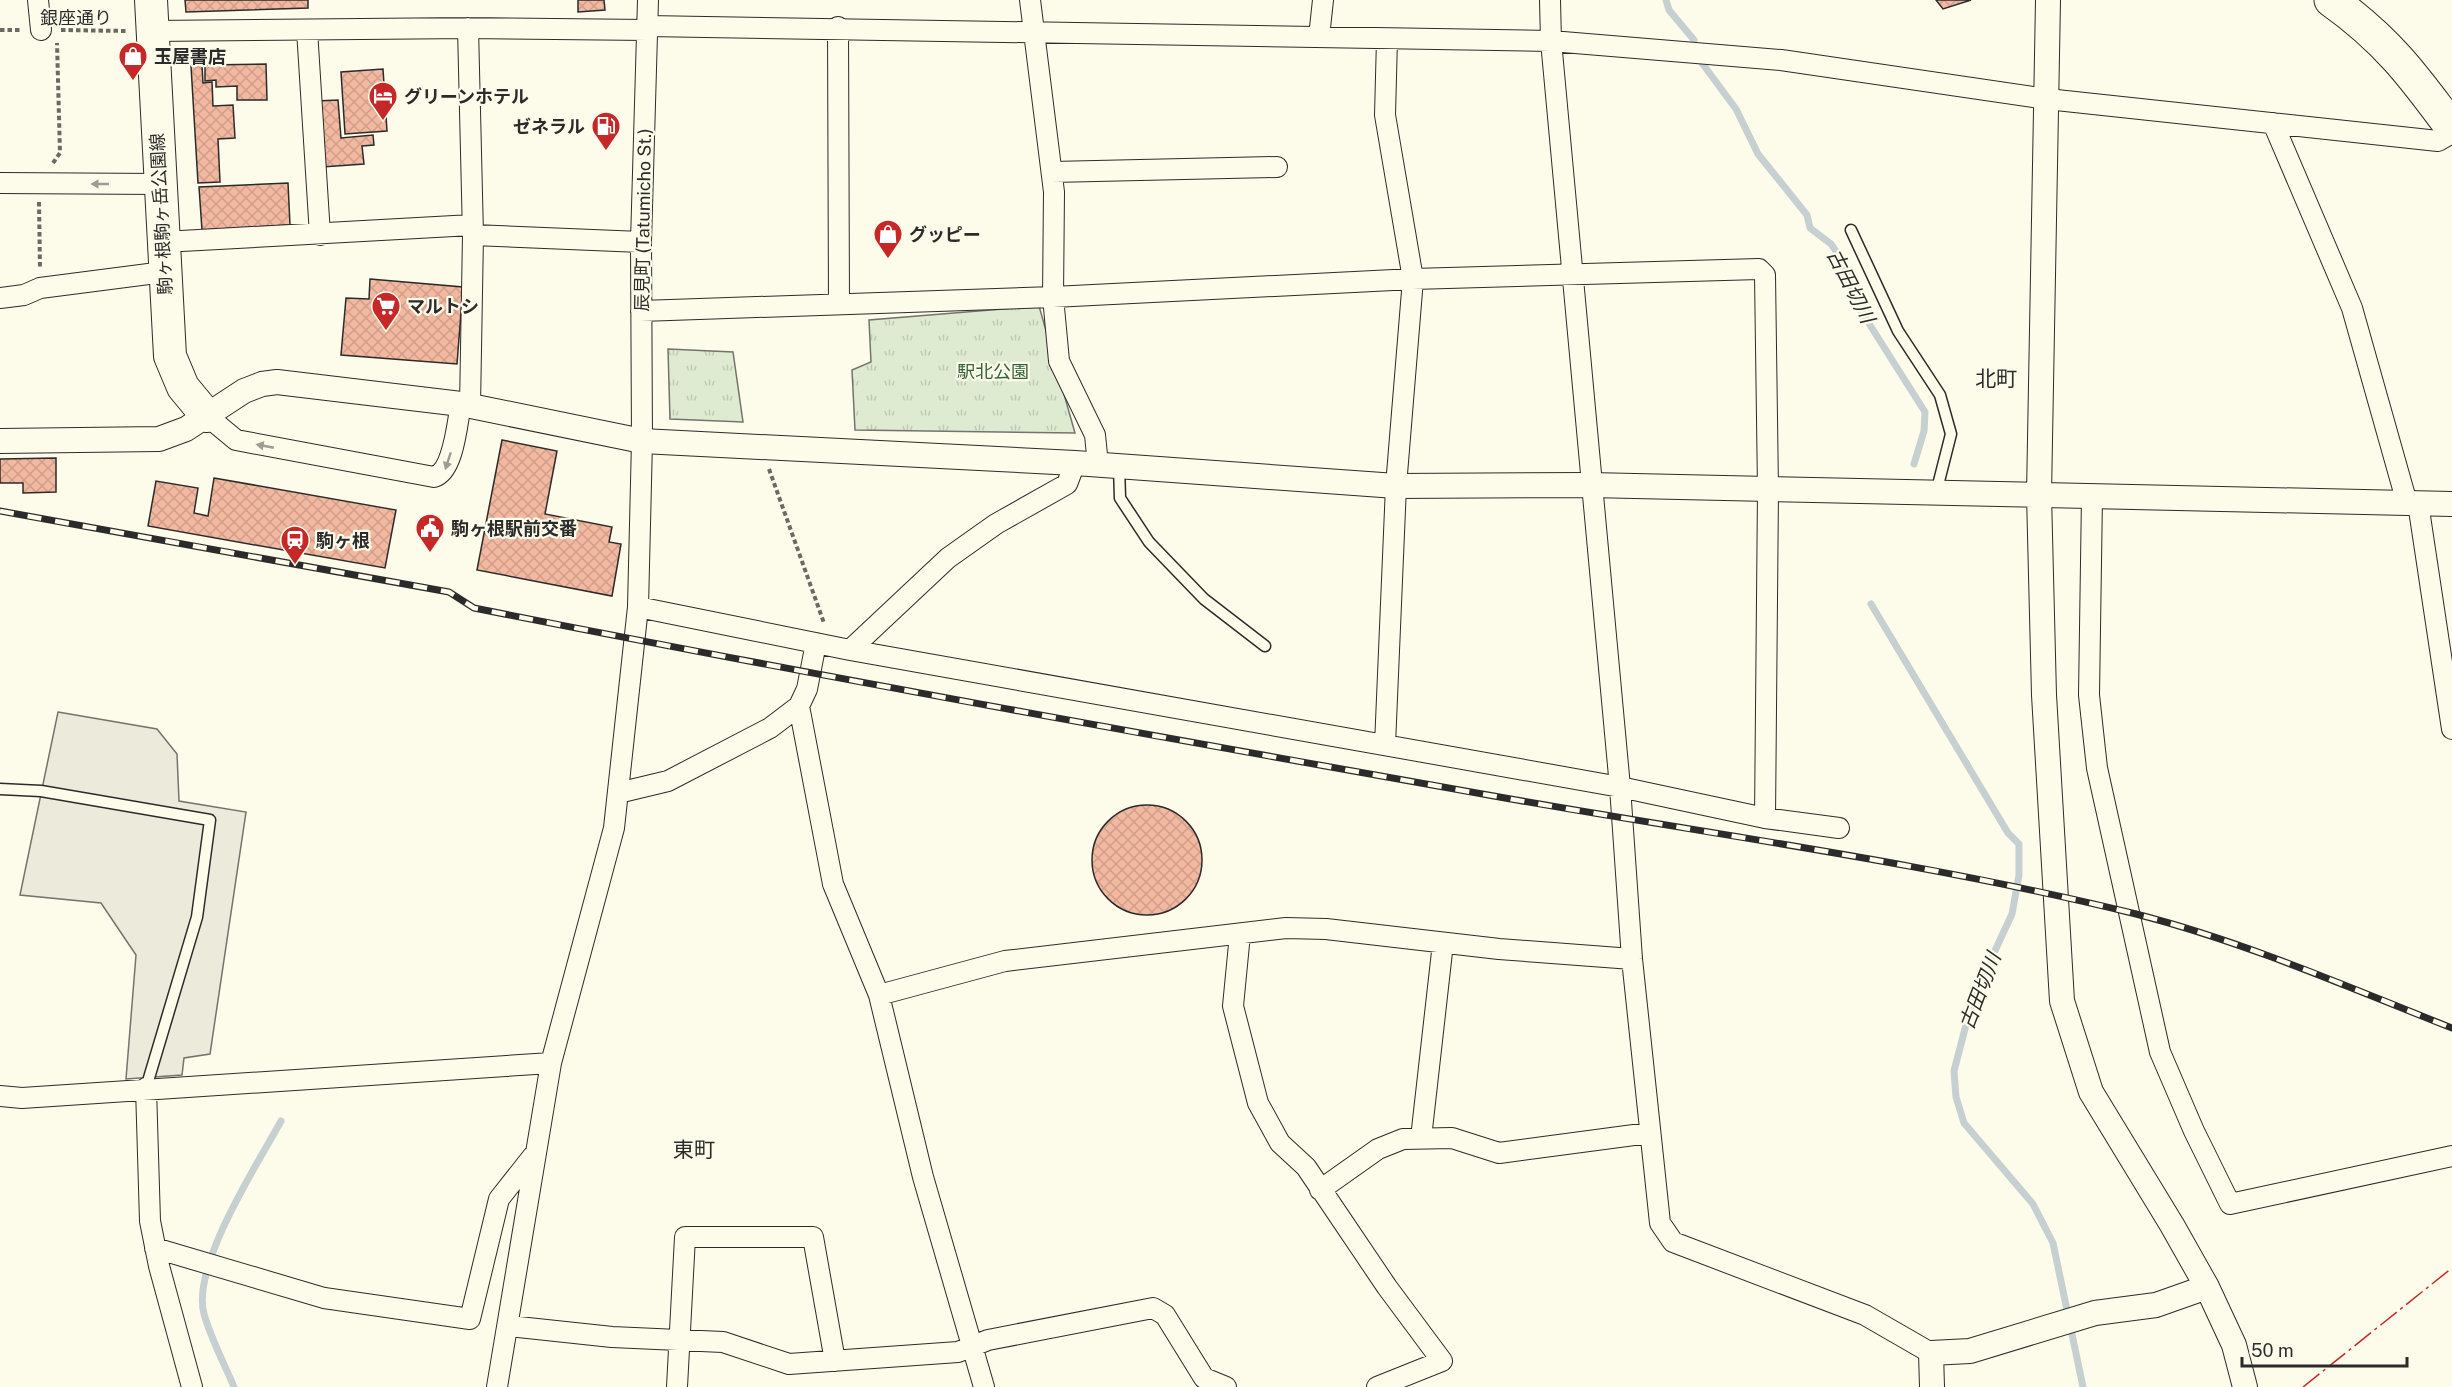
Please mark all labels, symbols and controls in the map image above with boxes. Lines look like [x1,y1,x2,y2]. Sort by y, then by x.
street label: 銀座通り [40,7,112,28]
shop icon: 玉屋書店 [117,40,149,82]
place label: 玉屋書店 [154,46,226,67]
hotel icon: グリーンホテル [367,80,399,122]
place label: グリーンホテル [404,86,529,107]
fuel station icon: ゼネラル [590,110,622,152]
place label: ゼネラル [513,116,585,137]
street label: 辰見町 (Tatumicho St.) [631,128,655,312]
street label: 駒ヶ根駒ヶ岳公園線 [146,133,176,295]
one-way arrow [91,179,110,188]
shop icon: グッピー [872,218,904,260]
place label: グッピー [909,224,981,245]
water label: 古田切川 [1822,245,1881,329]
supermarket icon: マルトシ [370,290,402,332]
place label: マルトシ [407,296,479,317]
park label: 駅北公園 [957,361,1029,382]
district label: 北町 [1975,366,2017,391]
one-way arrow [256,441,275,450]
one-way arrow [443,452,452,470]
public building icon: 駒ヶ根駅前交番 [414,512,446,554]
place label: 駒ヶ根駅前交番 [451,518,577,539]
station icon: 駒ヶ根 [279,524,311,566]
place label: 駒ヶ根 [316,530,370,551]
water label: 古田切川 [1954,947,2006,1033]
district label: 東町 [673,1137,715,1162]
scale bar [2242,1330,2407,1368]
text: 50 m [2251,1340,2294,1361]

